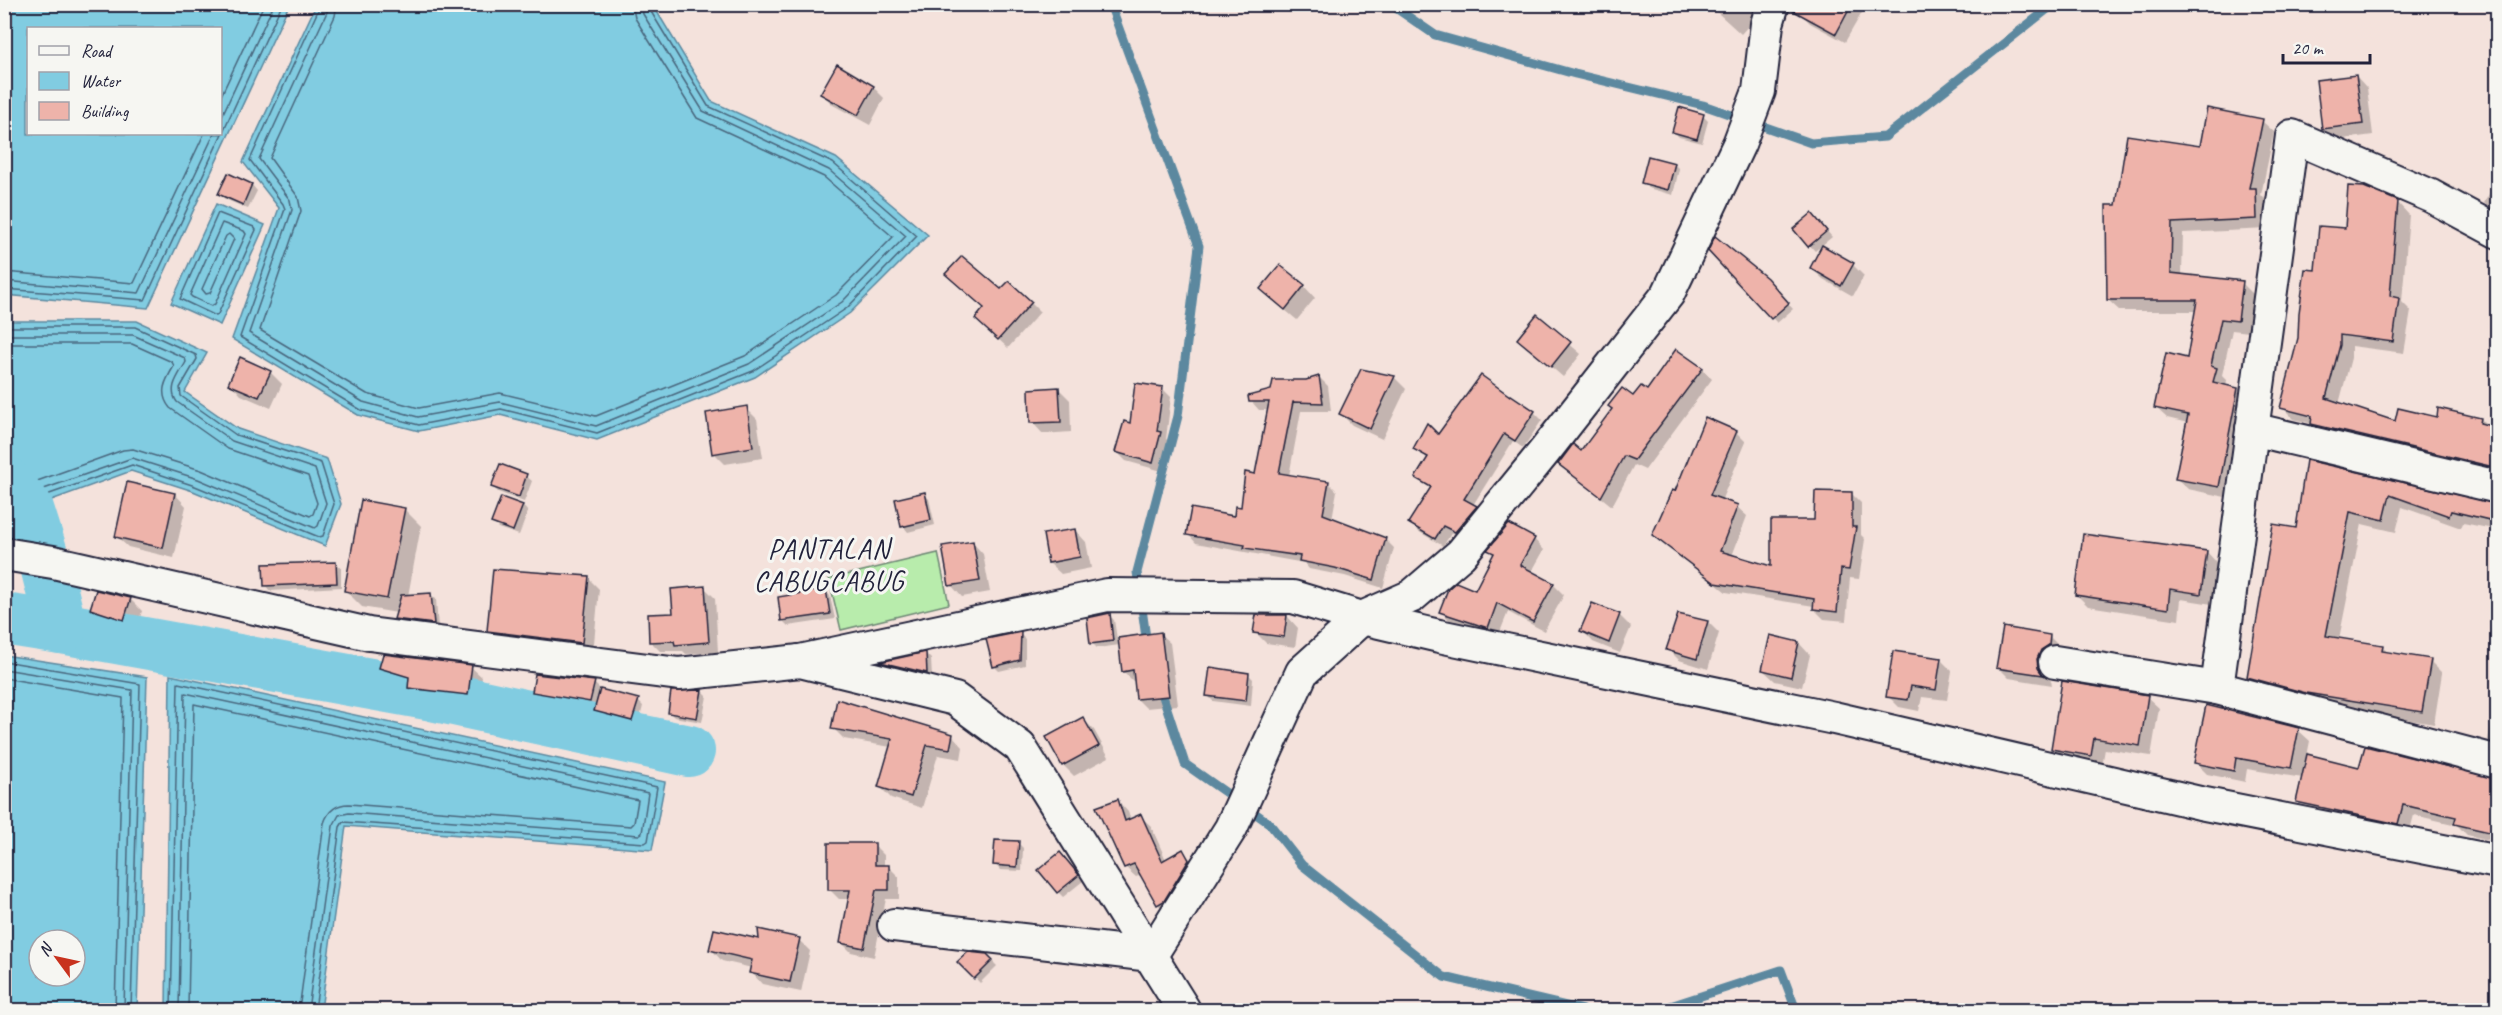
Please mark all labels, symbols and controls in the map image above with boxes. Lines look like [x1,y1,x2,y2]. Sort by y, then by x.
legend [27,27,222,135]
scale bar [2283,27,2370,65]
text: 20 m [2292,37,2325,59]
text: Road [81,40,114,62]
text: Water [81,70,122,92]
text: Building [81,100,130,122]
district label: PANTALAN CABUGCABUG [754,531,906,598]
north arrow [27,928,87,988]
text: N [34,938,58,960]

